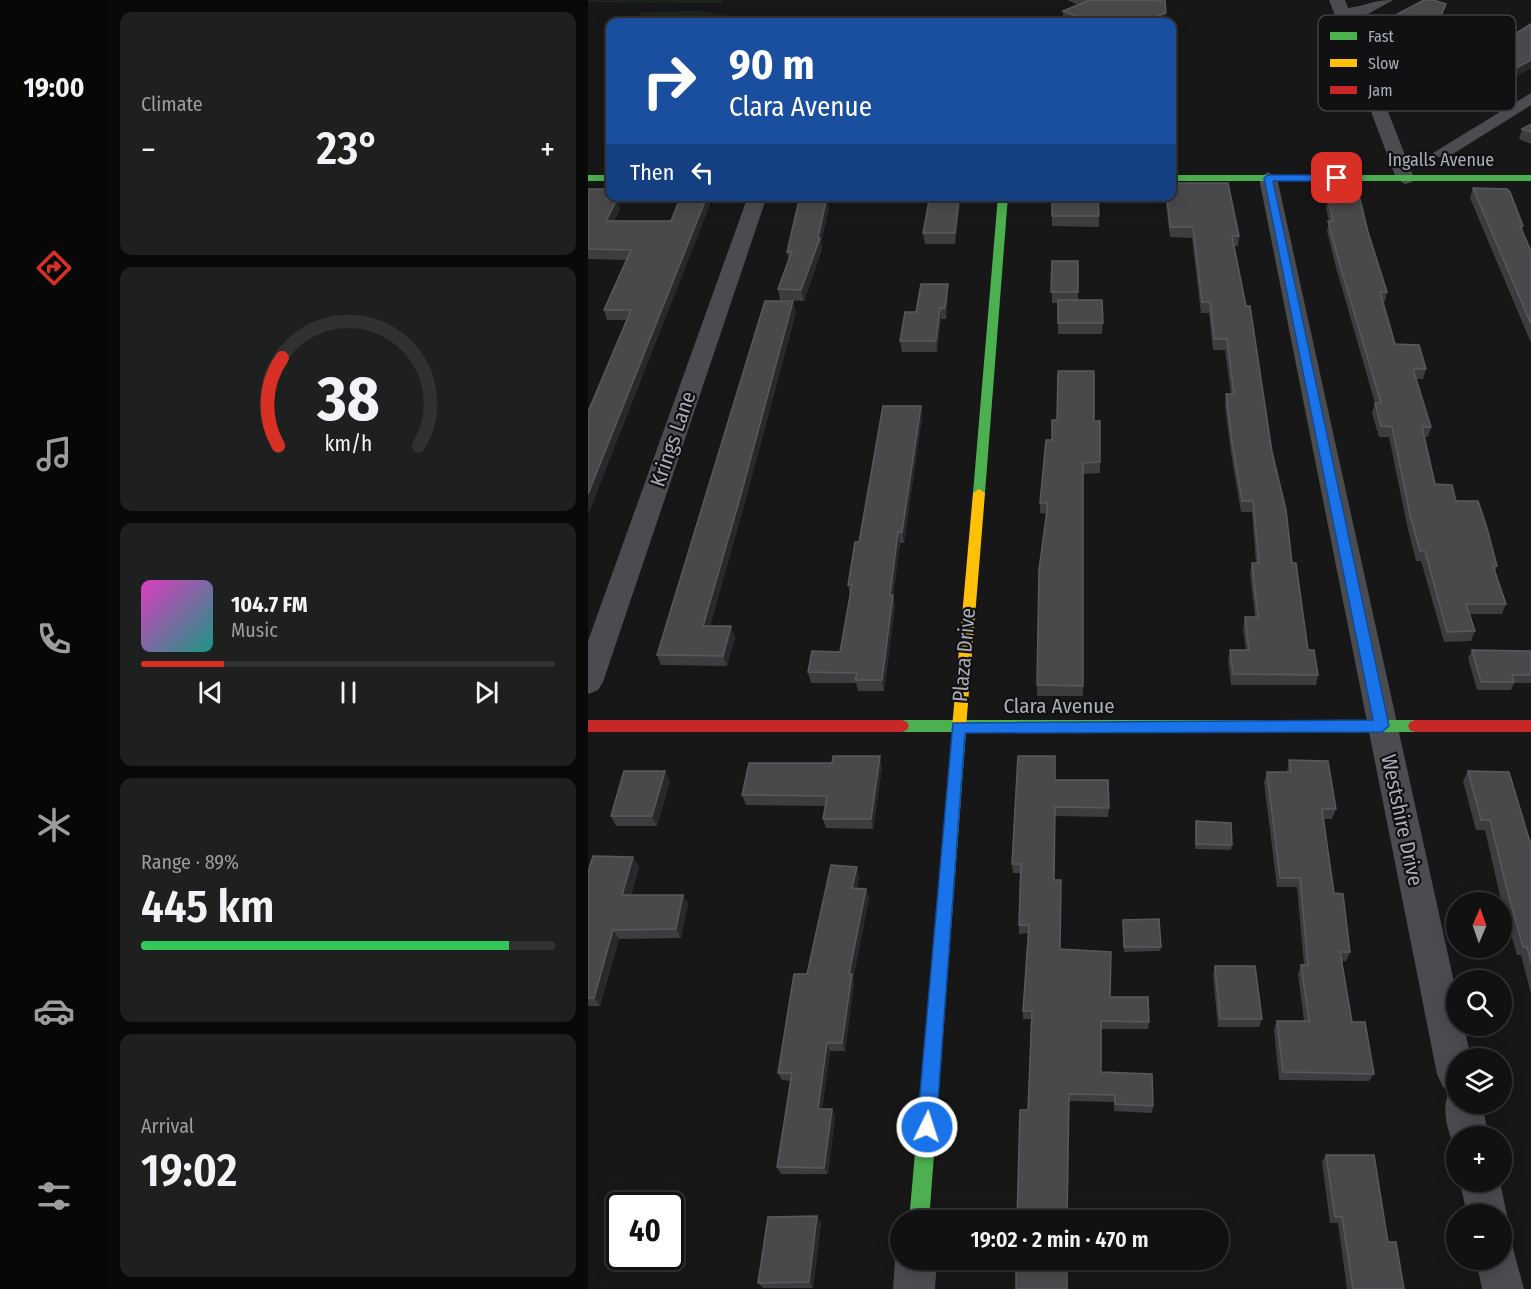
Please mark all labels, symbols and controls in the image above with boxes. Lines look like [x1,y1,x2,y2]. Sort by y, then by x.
legend [1318,15,1516,111]
text: Fast [1368,27,1395,46]
text: 90 m [729,40,814,90]
icon: right [630,42,708,120]
text: Slow [1368,54,1399,73]
text: 19:00 [23,72,85,104]
text: Jam [1368,81,1393,100]
text: Clara Avenue [729,91,872,123]
text: Climate [141,92,203,116]
text: 23° [317,122,379,176]
text: − [141,130,156,170]
text: + [540,130,555,170]
street label: Ingalls Avenue [1388,149,1494,171]
pin [1311,152,1362,203]
icon: left [686,156,719,189]
text: Then [630,159,674,186]
icon: arrive [1320,161,1353,194]
icon: directions [33,247,75,289]
text: 38 [316,362,379,437]
street label: Krings Lane [645,388,701,490]
text: km/h [324,432,372,458]
icon: music [33,433,75,475]
text: 104.7 FM [231,591,308,618]
street label: Plaza Drive [947,607,981,703]
icon: phone [33,618,75,660]
text: Music [231,618,278,642]
icon: previous [194,676,227,709]
icon: pause [332,676,365,709]
icon: next [470,676,503,709]
street label: Clara Avenue [1003,693,1115,719]
street label: Westshire Drive [1375,752,1429,888]
icon: climate [33,804,75,846]
text: Range · 89% [141,850,239,874]
text: 445 km [141,880,274,934]
north arrow [1446,892,1512,958]
map controls [1446,892,1512,1270]
button: search [1446,970,1512,1036]
icon: car [33,990,75,1032]
button: layers [1446,1048,1512,1114]
position arrow [895,1095,959,1159]
text: Arrival [141,1114,194,1138]
button: + [1446,1126,1512,1192]
text: 19:02 [141,1144,237,1198]
icon: filters [33,1175,75,1217]
speed limit sign: 40 [606,1192,684,1270]
button: − [1446,1204,1512,1270]
text: 19:02 · 2 min · 470 m [970,1226,1149,1253]

